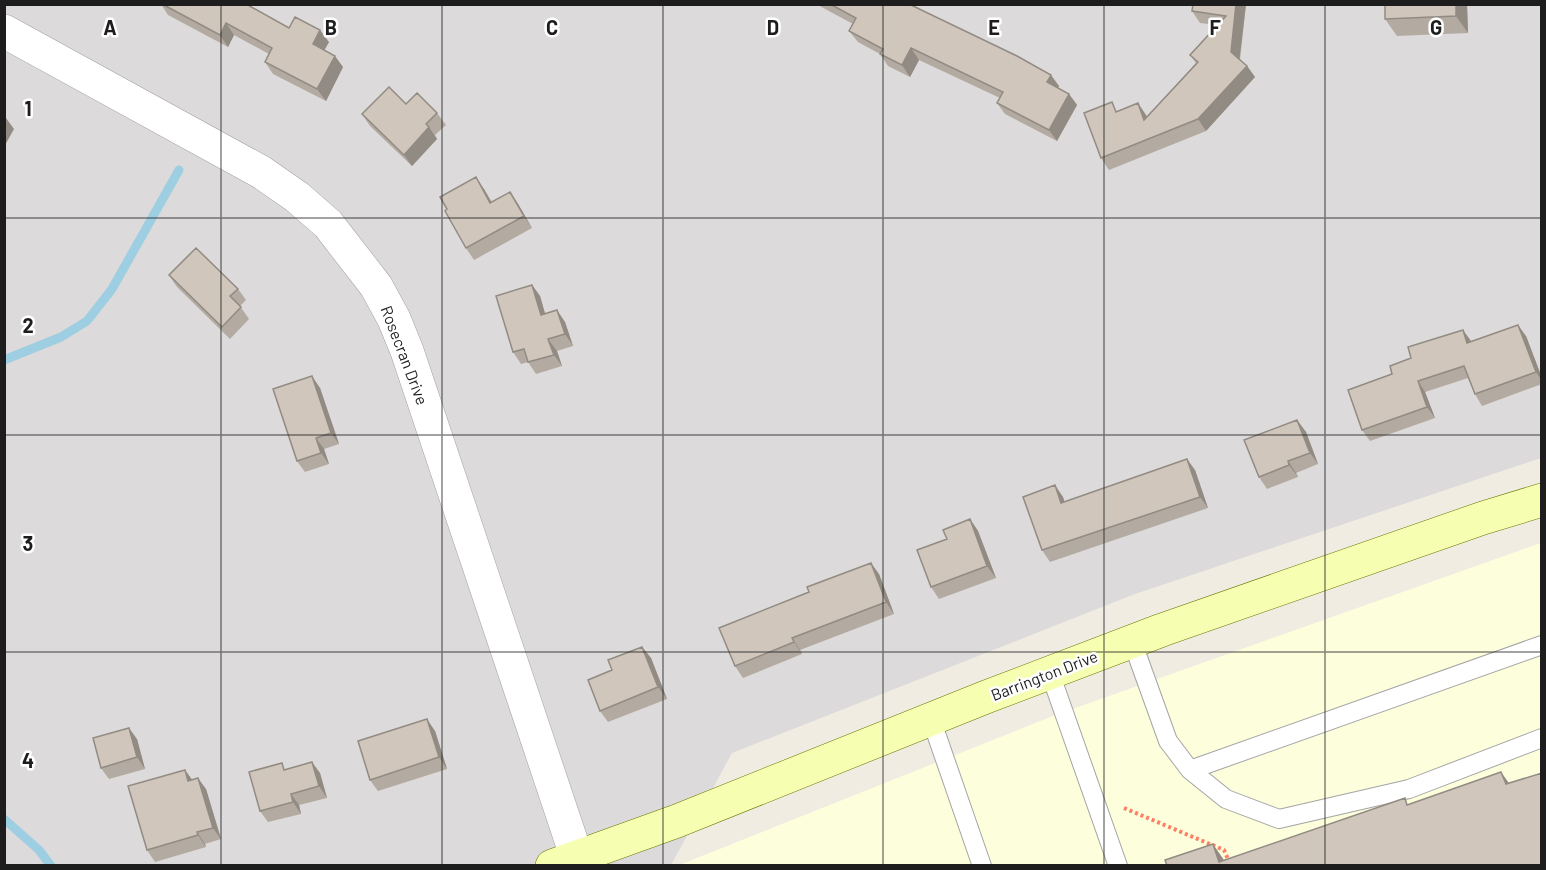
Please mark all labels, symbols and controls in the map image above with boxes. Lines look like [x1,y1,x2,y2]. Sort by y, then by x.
text: A [103,15,117,39]
text: B [325,15,337,39]
text: C [546,15,558,39]
text: D [767,15,779,39]
text: E [988,15,1000,39]
text: F [1209,15,1221,39]
text: G [1430,15,1442,39]
text: 1 [24,96,32,120]
street label: Rosecran Drive [377,303,433,407]
text: 2 [22,313,34,337]
text: 3 [23,531,33,555]
street label: Barrington Drive [988,646,1100,704]
text: 4 [22,748,34,772]

